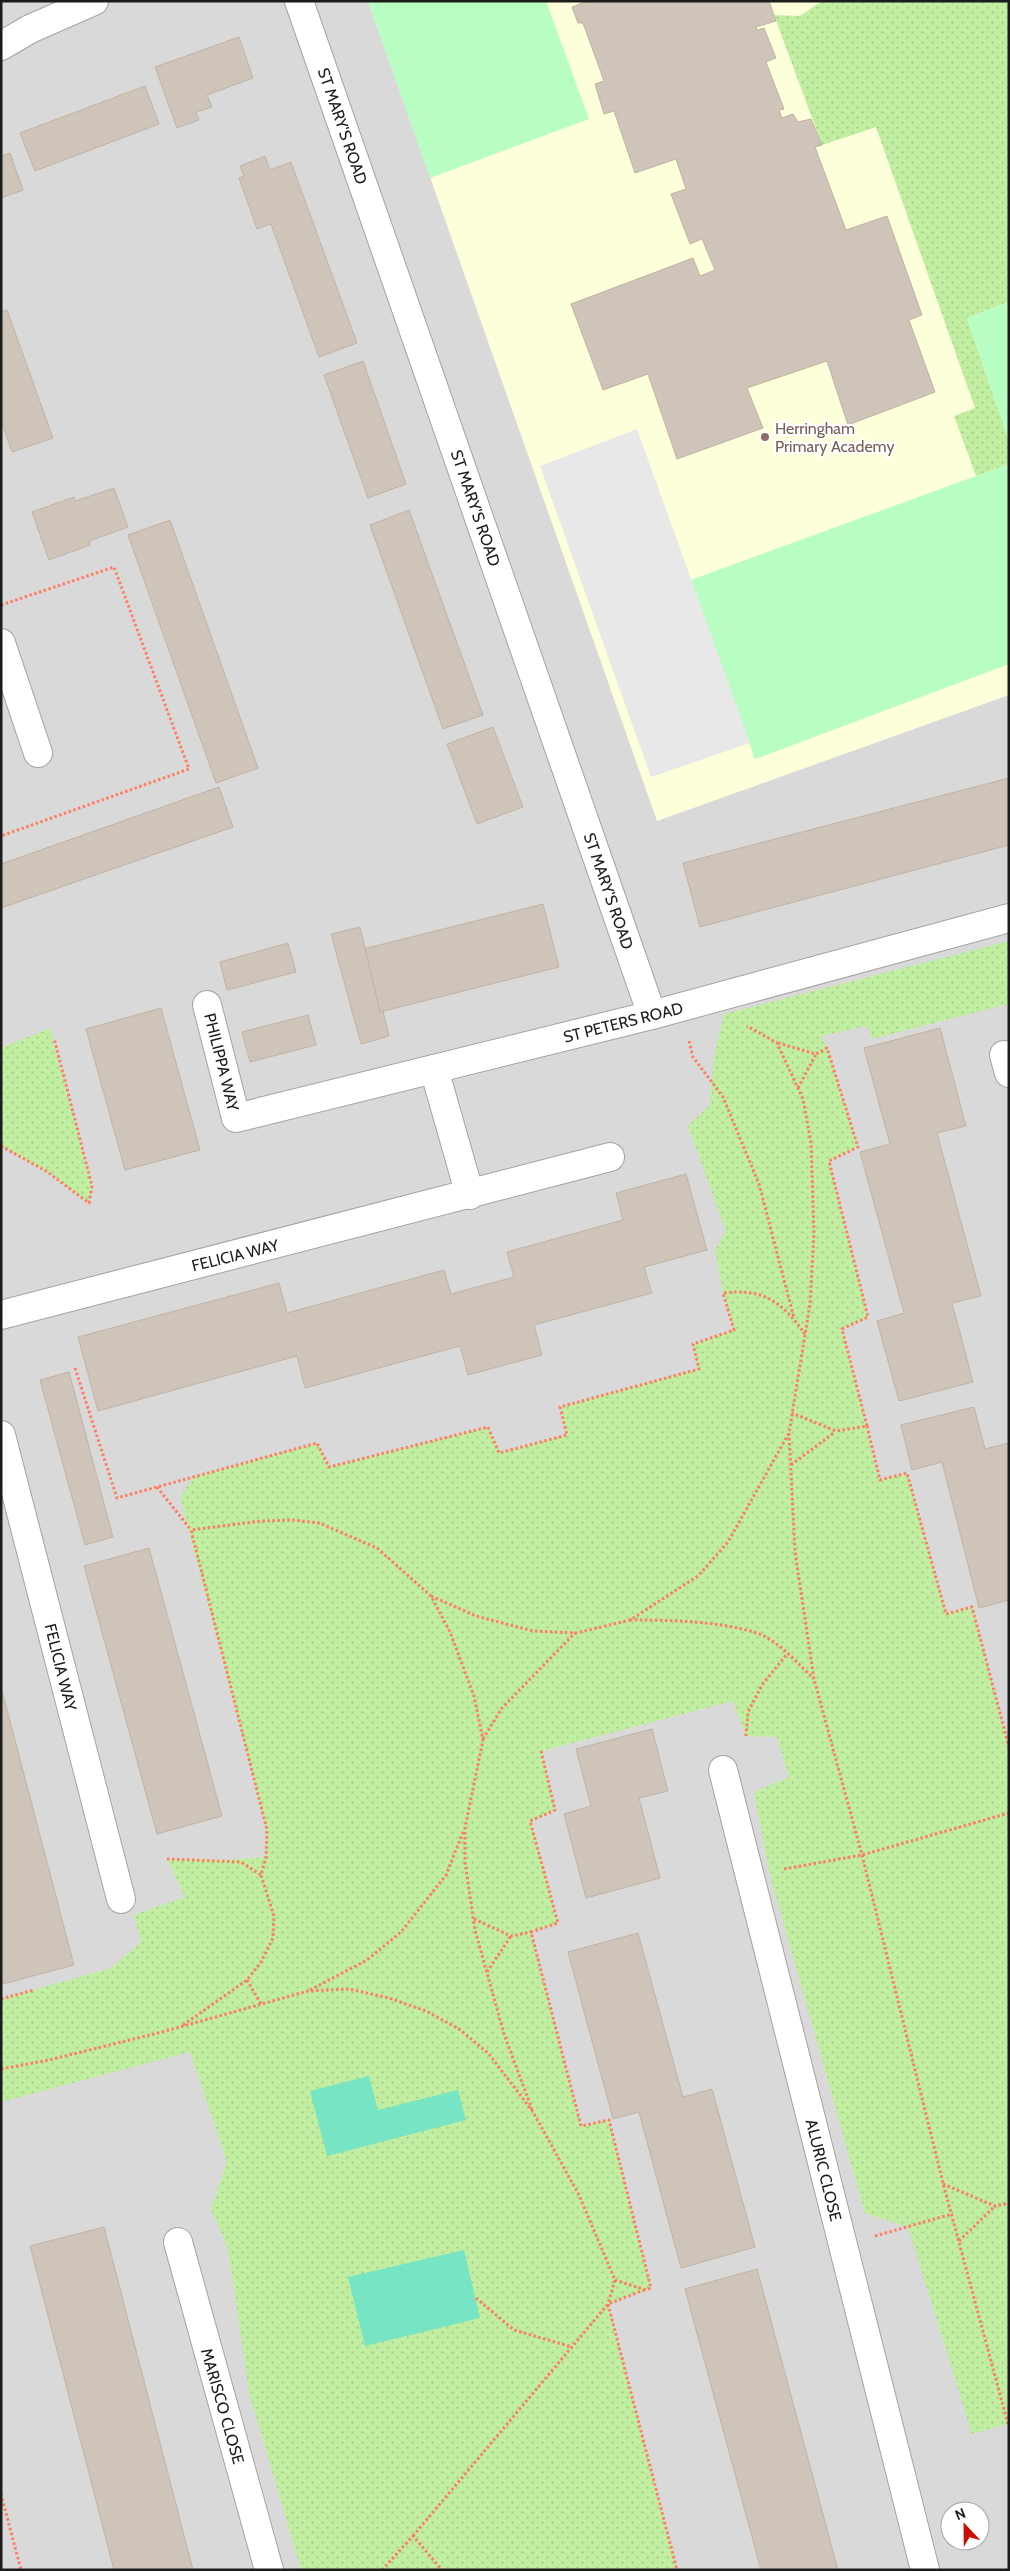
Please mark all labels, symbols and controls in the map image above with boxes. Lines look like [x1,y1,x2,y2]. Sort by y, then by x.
street label: ST MARY'S ROAD [314,65,371,187]
place label: Herringham Primary Academy [775,419,895,456]
marker: Herringham Primary Academy [759,431,771,443]
street label: ST MARY'S ROAD [447,447,504,569]
street label: ST MARY'S ROAD [580,830,637,952]
street label: ST PETERS ROAD [561,998,685,1047]
street label: PHILIPPA WAY [200,1011,243,1114]
street label: FELICIA WAY [190,1235,282,1275]
street label: FELICIA WAY [41,1622,81,1714]
street label: ALURIC CLOSE [802,2117,845,2223]
street label: MARISCO CLOSE [197,2346,248,2466]
north arrow [940,2501,990,2551]
text: N [952,2504,968,2524]

